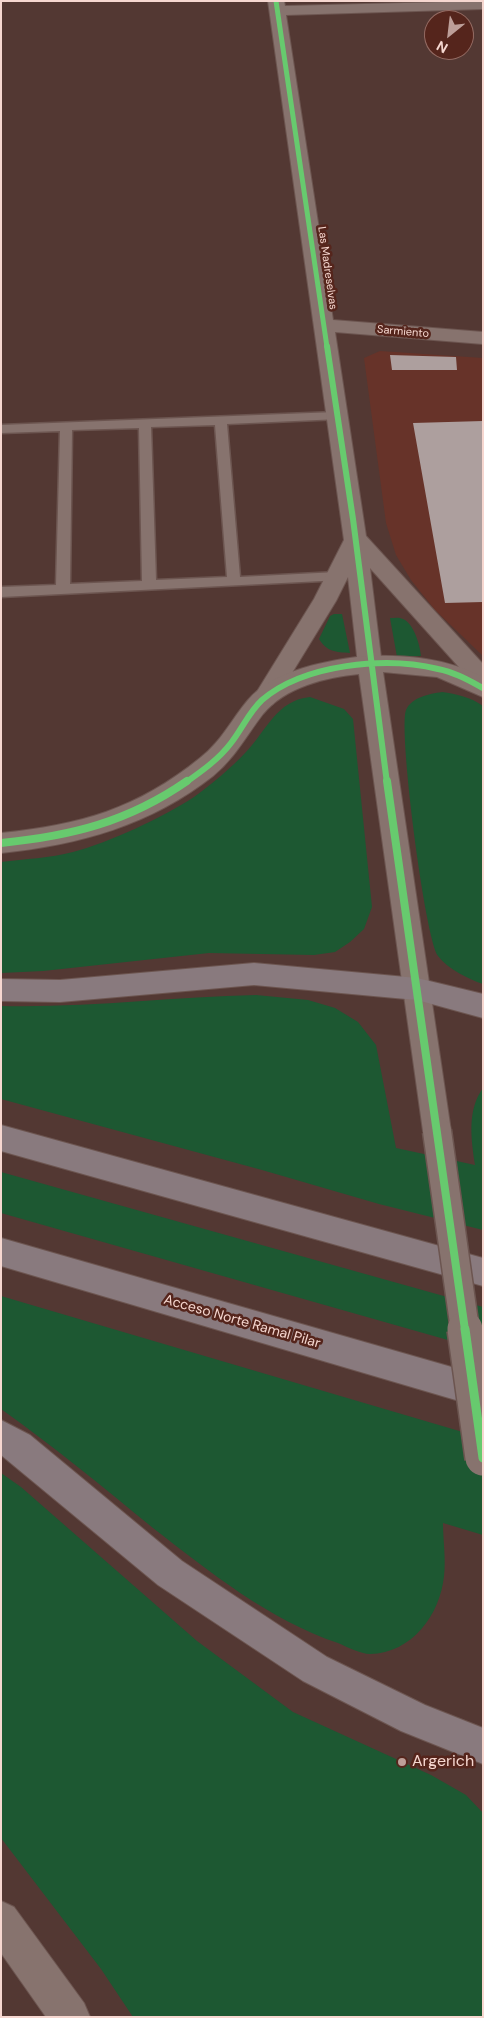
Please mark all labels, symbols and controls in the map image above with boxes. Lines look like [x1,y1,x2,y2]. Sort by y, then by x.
north arrow [424,10,474,60]
text: N [433,37,451,58]
street label: Las Madreselvas [315,226,339,310]
street label: Sarmiento [376,323,430,341]
street label: Acceso Norte Ramal Pilar [162,1292,322,1352]
place label: Argerich [412,1752,474,1772]
marker: Argerich [396,1756,408,1768]

